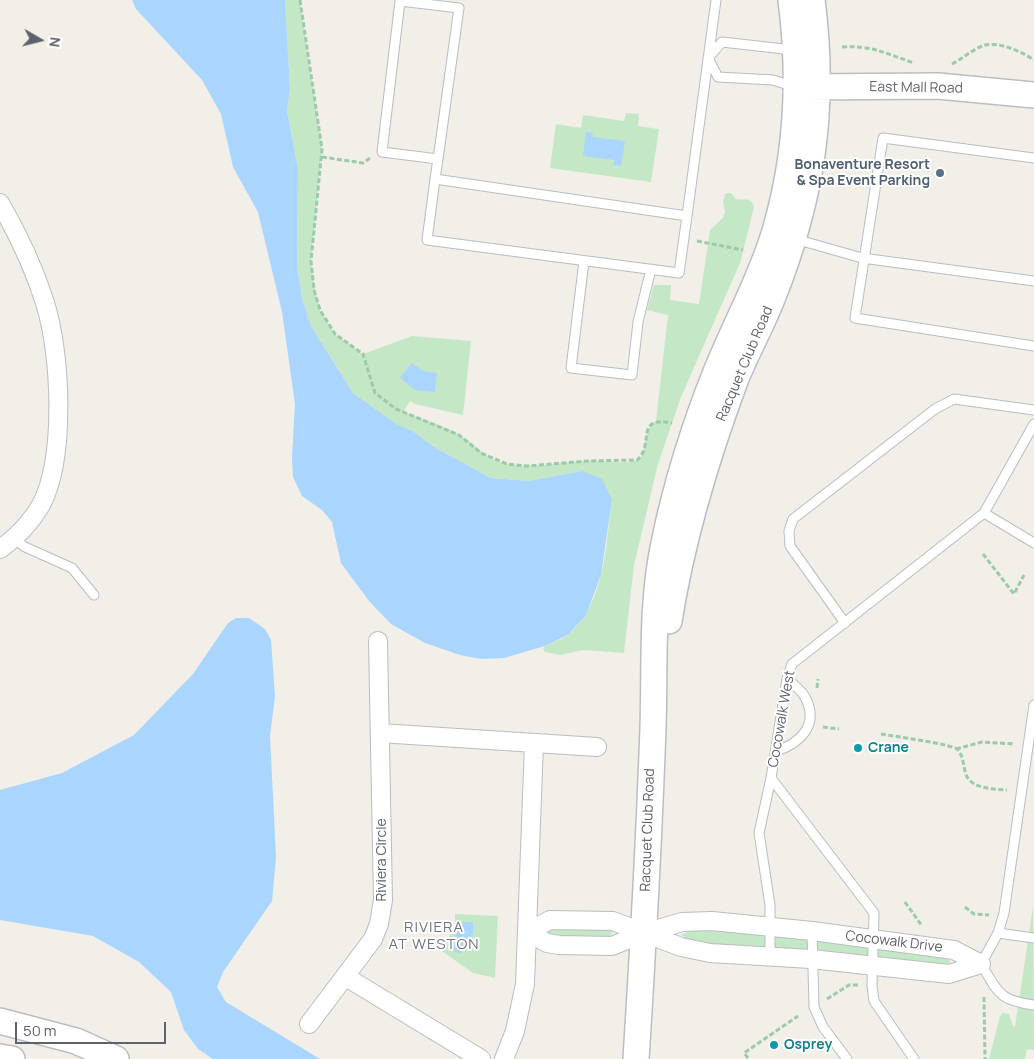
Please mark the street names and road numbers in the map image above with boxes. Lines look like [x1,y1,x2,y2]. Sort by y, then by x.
street label: East Mall Road [869,79,963,97]
street label: Racquet Club Road [713,304,777,424]
street label: Cocowalk West [765,669,799,769]
street label: Racquet Club Road [637,768,659,892]
street label: Riviera Circle [374,818,390,902]
street label: Cocowalk Drive [844,928,944,956]

